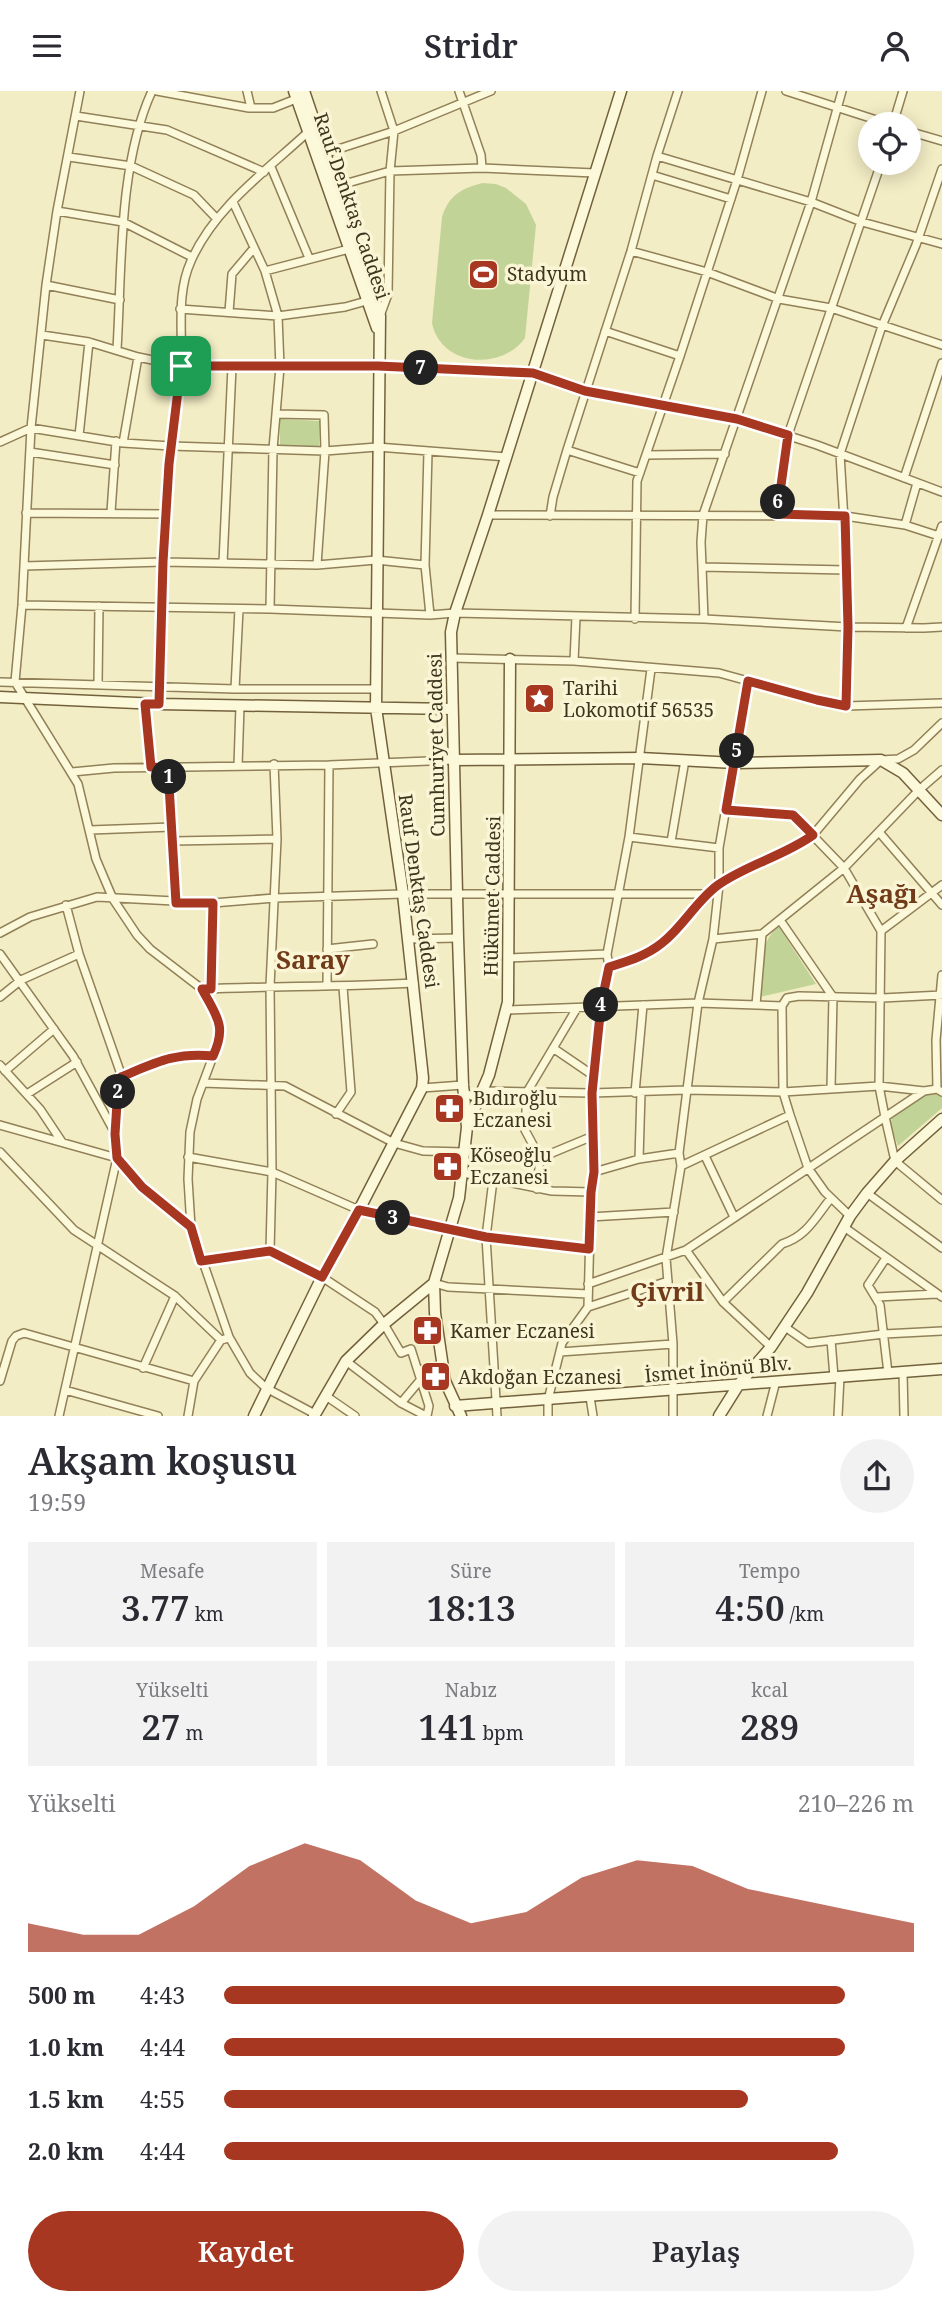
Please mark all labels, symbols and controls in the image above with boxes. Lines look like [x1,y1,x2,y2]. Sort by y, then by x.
text: Stridr [424,24,518,67]
icon: menu [28,27,66,65]
icon: person [876,27,914,65]
street label: Rauf Denktaş Caddesi [308,109,396,303]
map controls [858,112,921,175]
button: locate [858,112,921,175]
sports icon: Stadyum [467,257,501,291]
place label: Stadyum [507,261,587,287]
pin [151,336,211,396]
icon: arrive [162,347,200,385]
pin: 7 [404,351,438,385]
text: 7 [415,354,426,380]
pin: 6 [760,485,796,519]
text: 6 [772,488,783,514]
street label: Cumhuriyet Caddesi [421,653,451,837]
place label: Tarihi Lokomotif 56535 [563,675,714,723]
place icon: Tarihi Lokomotif 56535 [523,682,557,716]
pin: 5 [720,733,754,769]
text: 5 [731,737,742,763]
pin: 1 [152,759,186,795]
text: 1 [163,763,174,789]
street label: Rauf Denktaş Caddesi [392,792,446,990]
street label: Hükümet Caddesi [478,815,506,977]
district label: Aşağı [846,875,918,911]
district label: Saray [276,941,351,977]
pin: 4 [584,988,618,1023]
text: 4 [595,991,606,1017]
pin: 2 [100,1075,136,1109]
text: 2 [112,1078,123,1104]
place label: Bıdıroğlu Eczanesi [473,1085,557,1133]
pharmacy icon: Bıdıroğlu Eczanesi [433,1092,467,1126]
place label: Köseoğlu Eczanesi [470,1142,552,1190]
pharmacy icon: Köseoğlu Eczanesi [430,1149,464,1183]
pin: 3 [376,1201,410,1235]
text: 3 [387,1204,398,1230]
district label: Çivril [630,1273,704,1309]
pharmacy icon: Kamer Eczanesi [410,1314,444,1348]
place label: Kamer Eczanesi [450,1318,595,1344]
street label: İsmet İnönü Blv. [643,1350,793,1388]
pharmacy icon: Akdoğan Eczanesi [418,1360,452,1394]
place label: Akdoğan Eczanesi [458,1364,622,1390]
text: Akşam koşusu [28,1434,297,1486]
button: share [840,1439,914,1513]
text: 19:59 [28,1486,86,1518]
text: Mesafe [140,1558,205,1584]
text: Süre [450,1558,492,1584]
text: Tempo [739,1558,800,1584]
text: 3.77 [121,1584,190,1631]
text: 18:13 [426,1584,516,1631]
text: 4:50 [715,1584,785,1631]
text: km [190,1601,224,1627]
text: /km [785,1601,824,1627]
text: Yükselti [136,1677,209,1703]
text: Nabız [445,1677,497,1703]
text: kcal [751,1677,788,1703]
text: 27 [141,1703,181,1750]
text: 141 [418,1703,477,1750]
text: 289 [740,1703,799,1750]
text: m [181,1720,203,1746]
text: bpm [477,1720,524,1746]
text: Yükselti [28,1787,116,1819]
text: 210–226 m [798,1787,914,1819]
text: 500 m [28,1979,96,2011]
text: 4:43 [140,1979,185,2011]
text: 1.0 km [28,2031,104,2063]
text: 4:44 [140,2031,185,2063]
text: 1.5 km [28,2083,104,2115]
text: 4:55 [140,2083,185,2115]
text: 2.0 km [28,2135,104,2167]
text: 4:44 [140,2135,185,2167]
button: Kaydet [28,2211,464,2291]
button: Paylaş [478,2211,914,2291]

